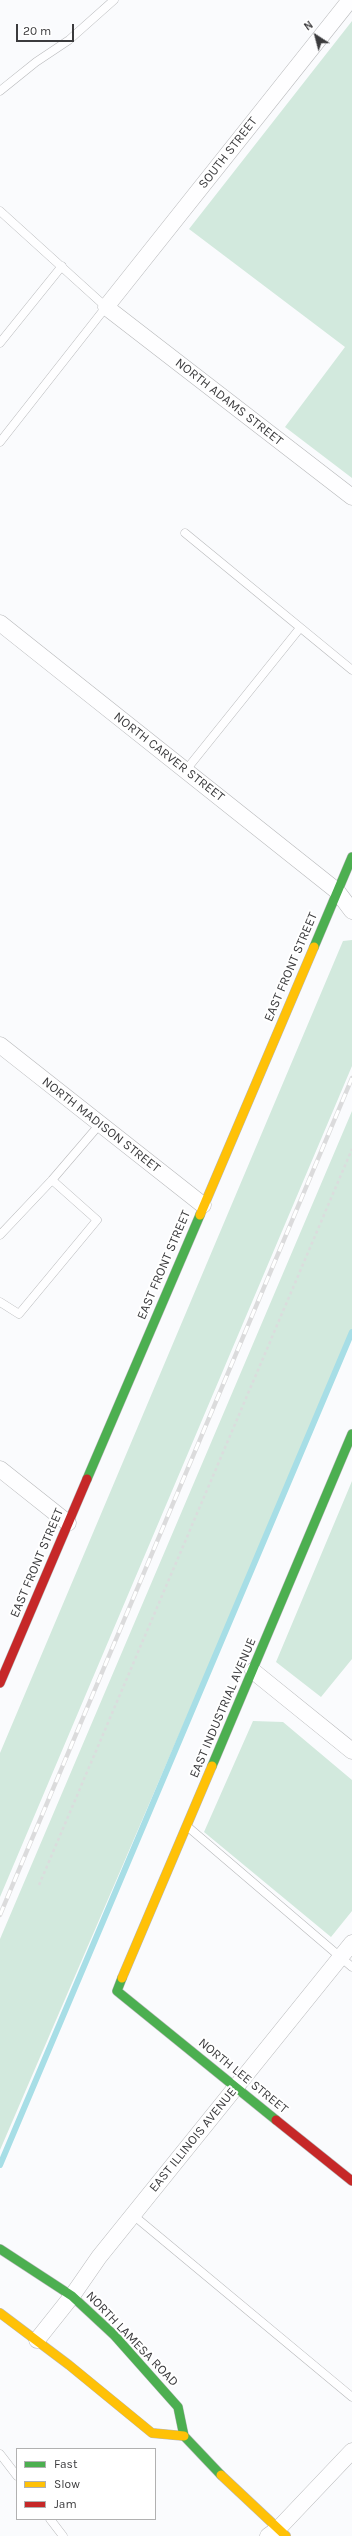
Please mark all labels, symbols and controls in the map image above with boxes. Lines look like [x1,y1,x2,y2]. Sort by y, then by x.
scale bar [18,16,76,42]
north arrow [296,16,336,56]
text: N [302,18,316,33]
text: 20 m [23,24,51,38]
street label: SOUTH STREET [195,114,261,192]
street label: NORTH ADAMS STREET [172,355,286,449]
street label: NORTH CARVER STREET [111,709,227,805]
street label: EAST FRONT STREET [261,910,321,1024]
street label: NORTH MADISON STREET [39,1074,163,1176]
street label: EAST FRONT STREET [134,1208,194,1322]
street label: EAST FRONT STREET [7,1506,67,1620]
street label: EAST INDUSTRIAL AVENUE [186,1636,260,1780]
street label: NORTH LEE STREET [195,2035,291,2117]
street label: EAST ILLINOIS AVENUE [146,2085,240,2195]
street label: NORTH LAMESA ROAD [83,2288,181,2390]
legend [16,2448,156,2520]
text: Fast [54,2457,77,2471]
text: Slow [54,2477,80,2491]
text: Jam [54,2497,77,2511]

